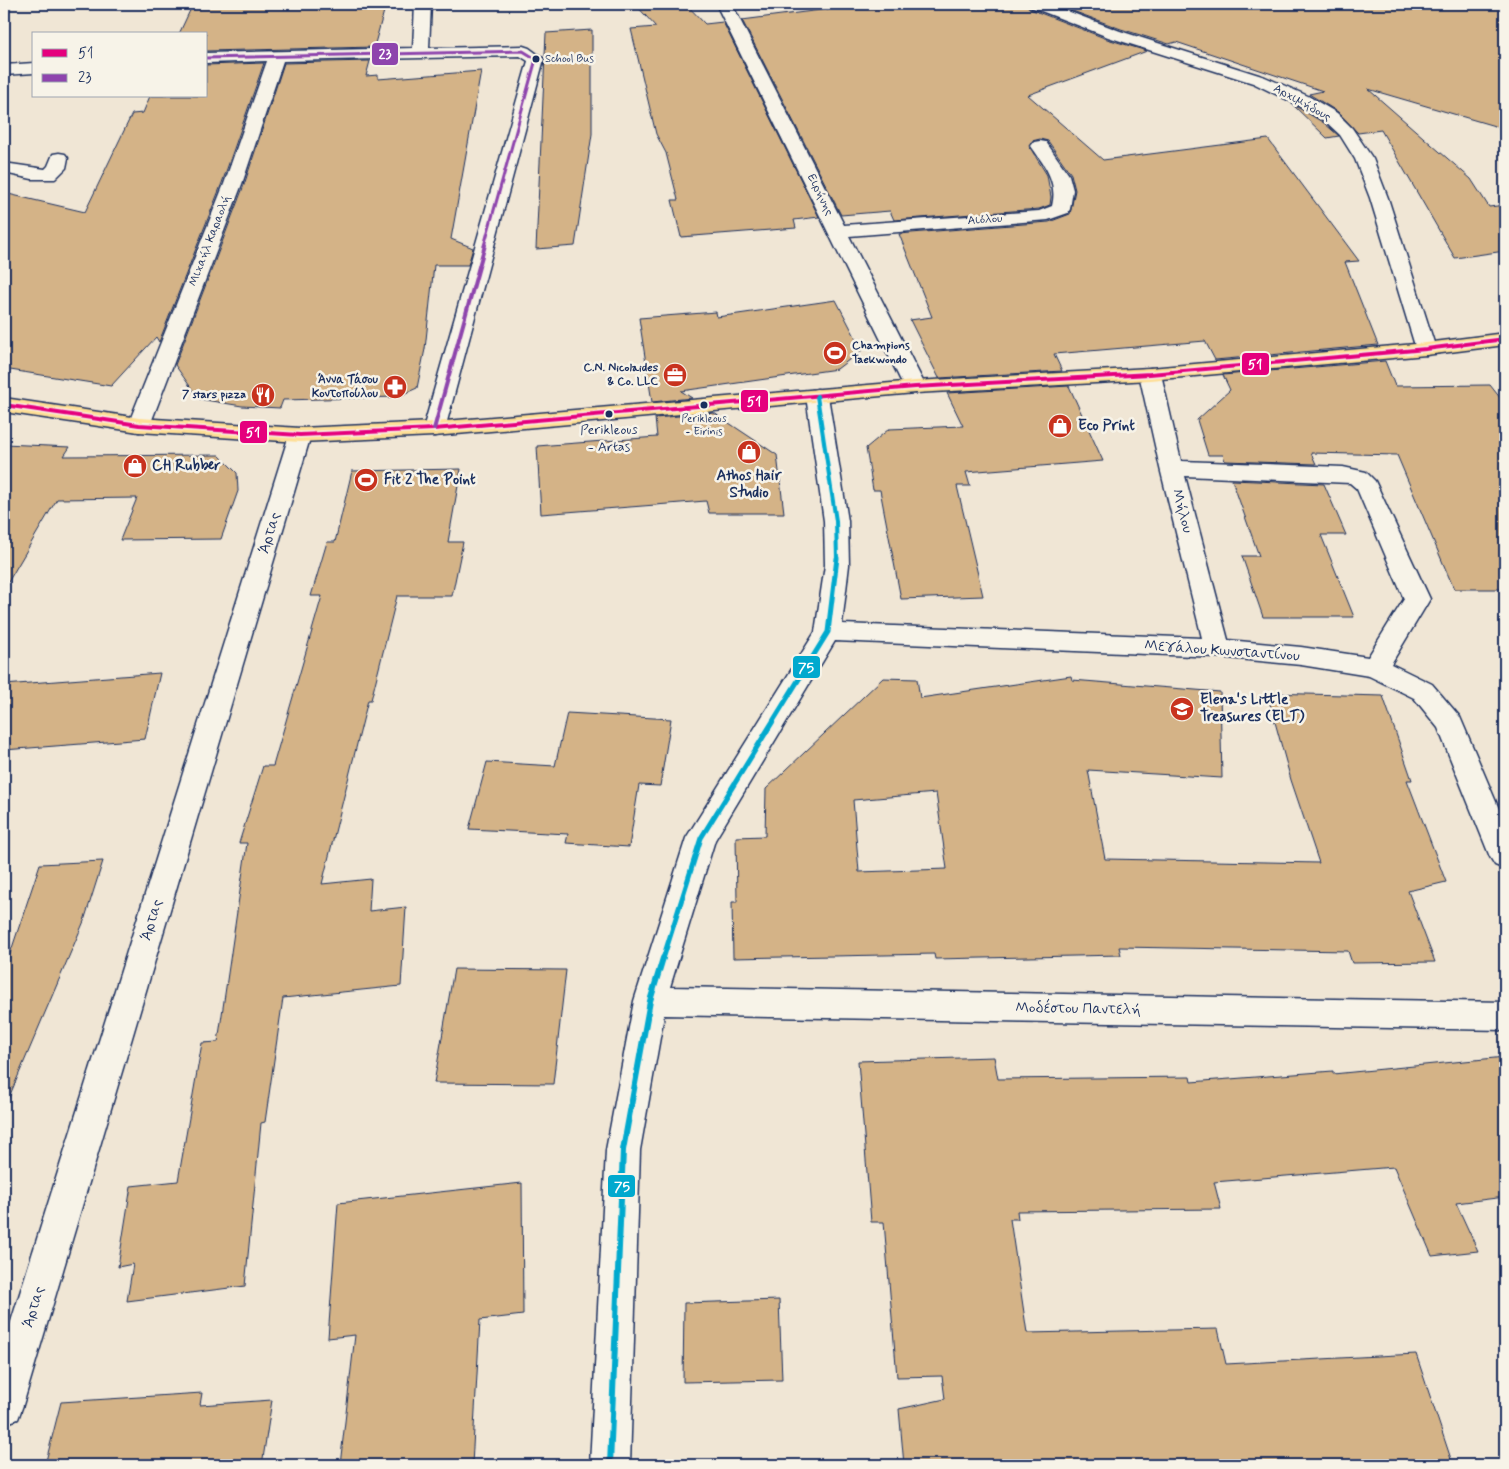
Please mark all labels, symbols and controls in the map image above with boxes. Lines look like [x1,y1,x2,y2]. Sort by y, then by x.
legend [32,32,208,98]
line badge: 23 [371,42,399,66]
text: 51 [78,44,93,64]
text: 23 [379,45,391,63]
place label: School Bus [545,52,594,66]
marker: School Bus [531,54,541,64]
text: 23 [78,68,92,88]
street label: Αρχιμήδους [1270,81,1334,125]
street label: Ειρήνης [803,172,837,218]
street label: Μιχαήλ Καραολή [185,193,235,289]
street label: Αιόλου [967,211,1004,229]
place label: Champions Taekwondo [852,338,910,368]
sports icon: Champions Taekwondo [822,340,848,366]
line badge: 51 [1241,352,1270,376]
text: 51 [1248,356,1262,374]
place label: C.N. Nicolaides & Co. LLC [584,360,659,390]
office icon: C.N. Nicolaides & Co. LLC [662,362,688,388]
place label: Άννα Τάσου Κοντοπούλου [312,372,379,402]
pharmacy icon: Άννα Τάσου Κοντοπούλου [382,374,408,400]
restaurant icon: 7 stars pizza [250,382,276,408]
place label: 7 stars pizza [182,387,246,403]
line badge: 51 [740,389,769,413]
text: 51 [747,393,761,411]
marker: Perikleous - Eirinis [699,400,709,410]
marker: Perikleous - Artas [604,409,614,419]
place label: Perikleous - Eirinis [681,412,727,439]
shop icon: Eco Print [1047,413,1073,439]
place label: Eco Print [1078,416,1135,436]
line badge: 51 [239,420,268,444]
place label: Perikleous - Artas [580,421,638,456]
text: 51 [246,424,260,442]
shop icon: Athos Hair Studio [736,439,762,465]
shop icon: CH Rubber [122,453,148,479]
place label: CH Rubber [152,456,221,476]
place label: Athos Hair Studio [716,466,783,503]
sports icon: Fit 2 The Point [353,467,379,493]
place label: Fit 2 The Point [384,470,476,490]
street label: Μήλου [1166,487,1198,536]
street label: Άρτας [254,510,286,556]
street label: Μεγάλου Κωνσταντίνου [1144,636,1301,666]
line badge: 75 [792,655,821,679]
text: 75 [798,659,815,677]
place label: Elena's Little Treasures (ELT) [1200,690,1305,727]
school or university icon: Elena's Little Treasures (ELT) [1169,696,1195,722]
street label: Άρτας [136,897,168,943]
street label: Μοδέστου Παντελή [1015,998,1141,1020]
line badge: 75 [607,1174,636,1198]
text: 75 [614,1178,631,1196]
street label: Άρτας [18,1284,50,1330]

